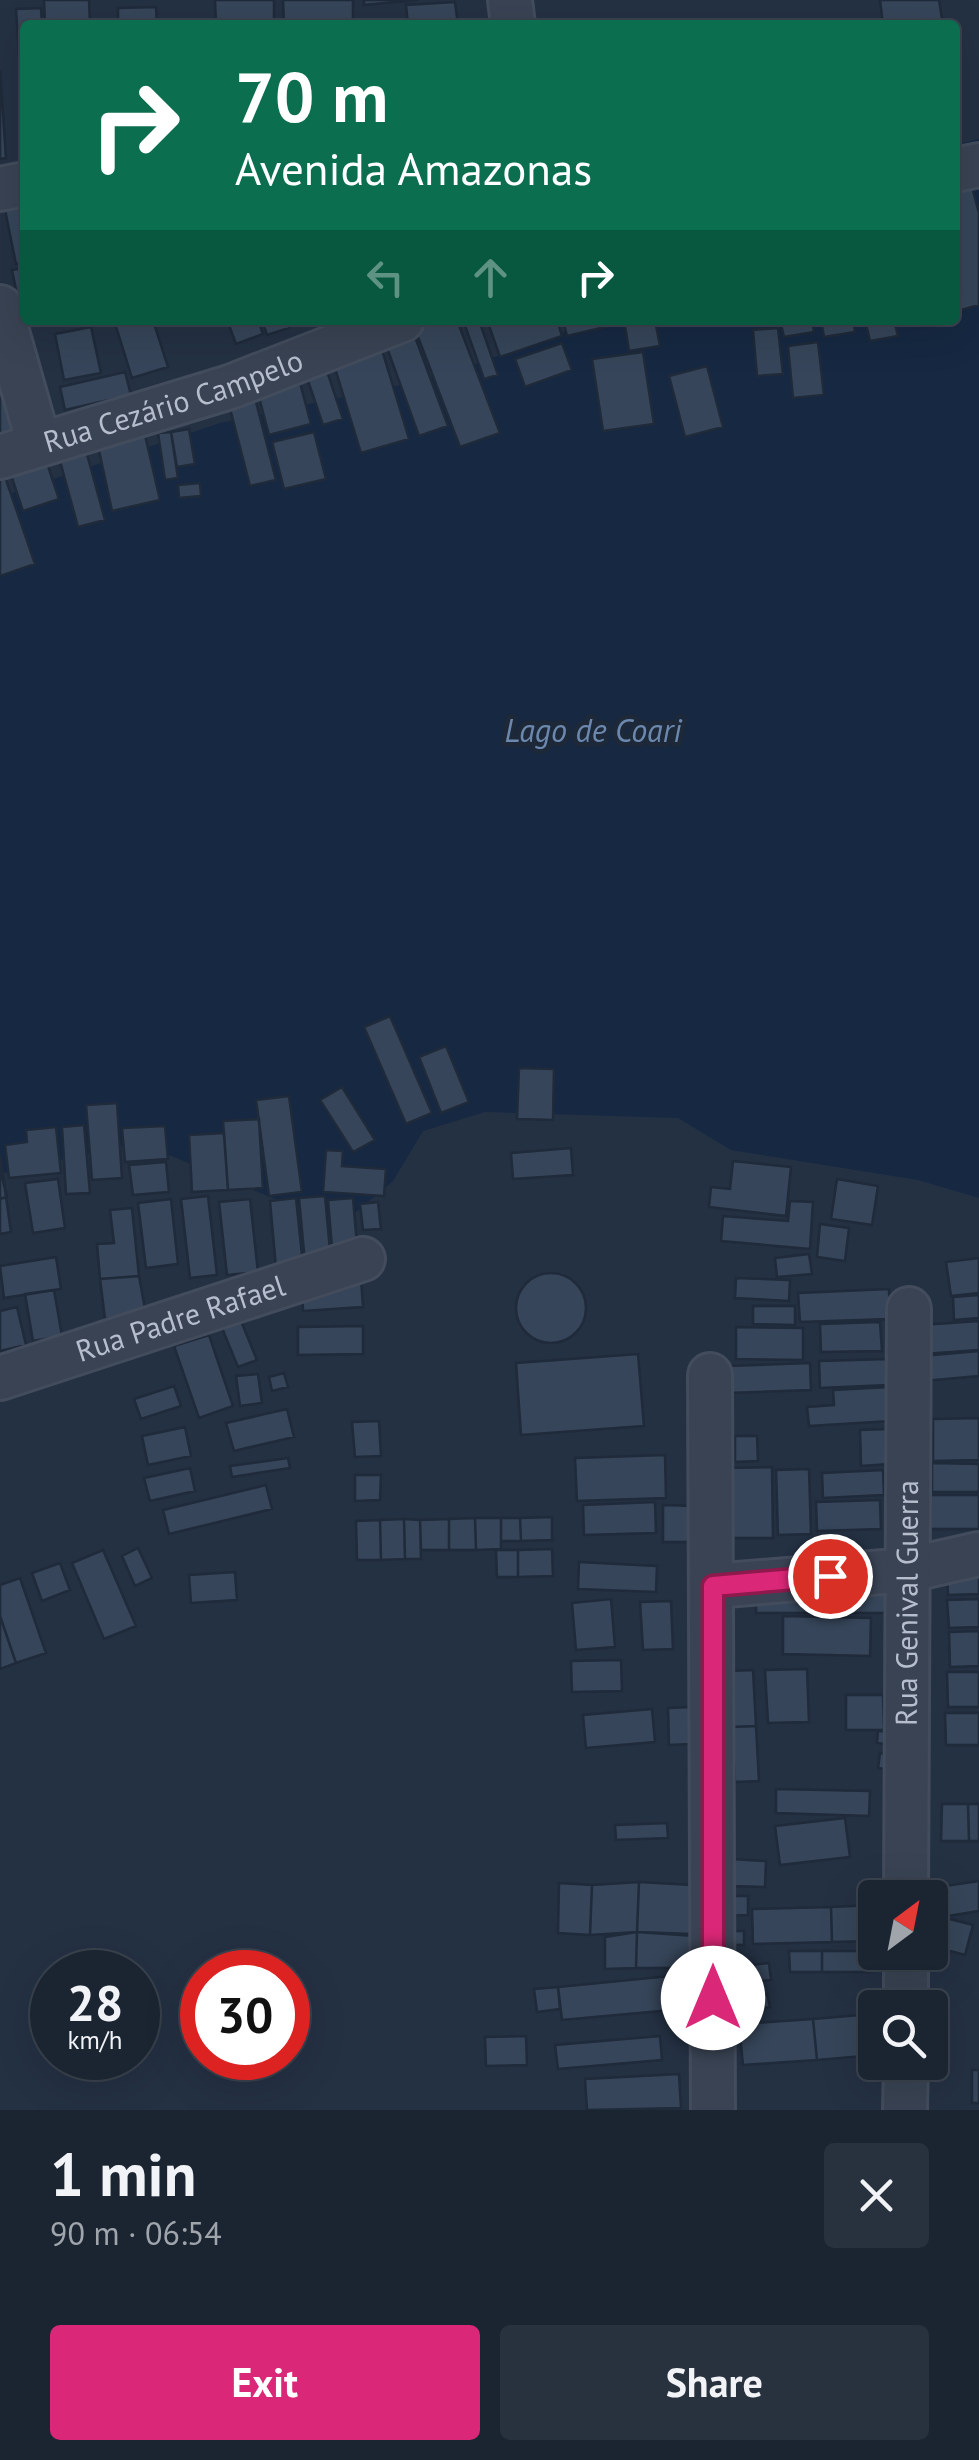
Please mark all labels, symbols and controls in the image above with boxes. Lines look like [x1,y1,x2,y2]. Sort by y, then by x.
text: 70 m [235,51,388,141]
icon: right [70,60,200,190]
text: Avenida Amazonas [235,139,592,197]
icon: left [358,250,413,305]
icon: ahead [463,250,518,305]
icon: right [568,250,623,305]
street label: Rua Cezário Campelo [39,340,308,461]
water label: Lago de Coari [505,709,683,751]
street label: Rua Padre Rafael [71,1265,290,1370]
street label: Rua Genival Guerra [886,1480,926,1726]
pin [788,1534,873,1619]
icon: arrive [803,1549,858,1604]
north arrow [858,1880,948,1970]
map controls [858,1880,948,2080]
position arrow [661,1946,765,2050]
speed limit sign: 30 [180,1950,310,2080]
text: 28 [67,1970,123,2035]
button: search [858,1990,948,2080]
text: km/h [68,2024,122,2056]
text: 1 min [50,2135,196,2213]
button: close [824,2143,929,2248]
text: 90 m · 06:54 [50,2212,222,2254]
button: Exit [50,2325,480,2440]
button: Share [500,2325,929,2440]

